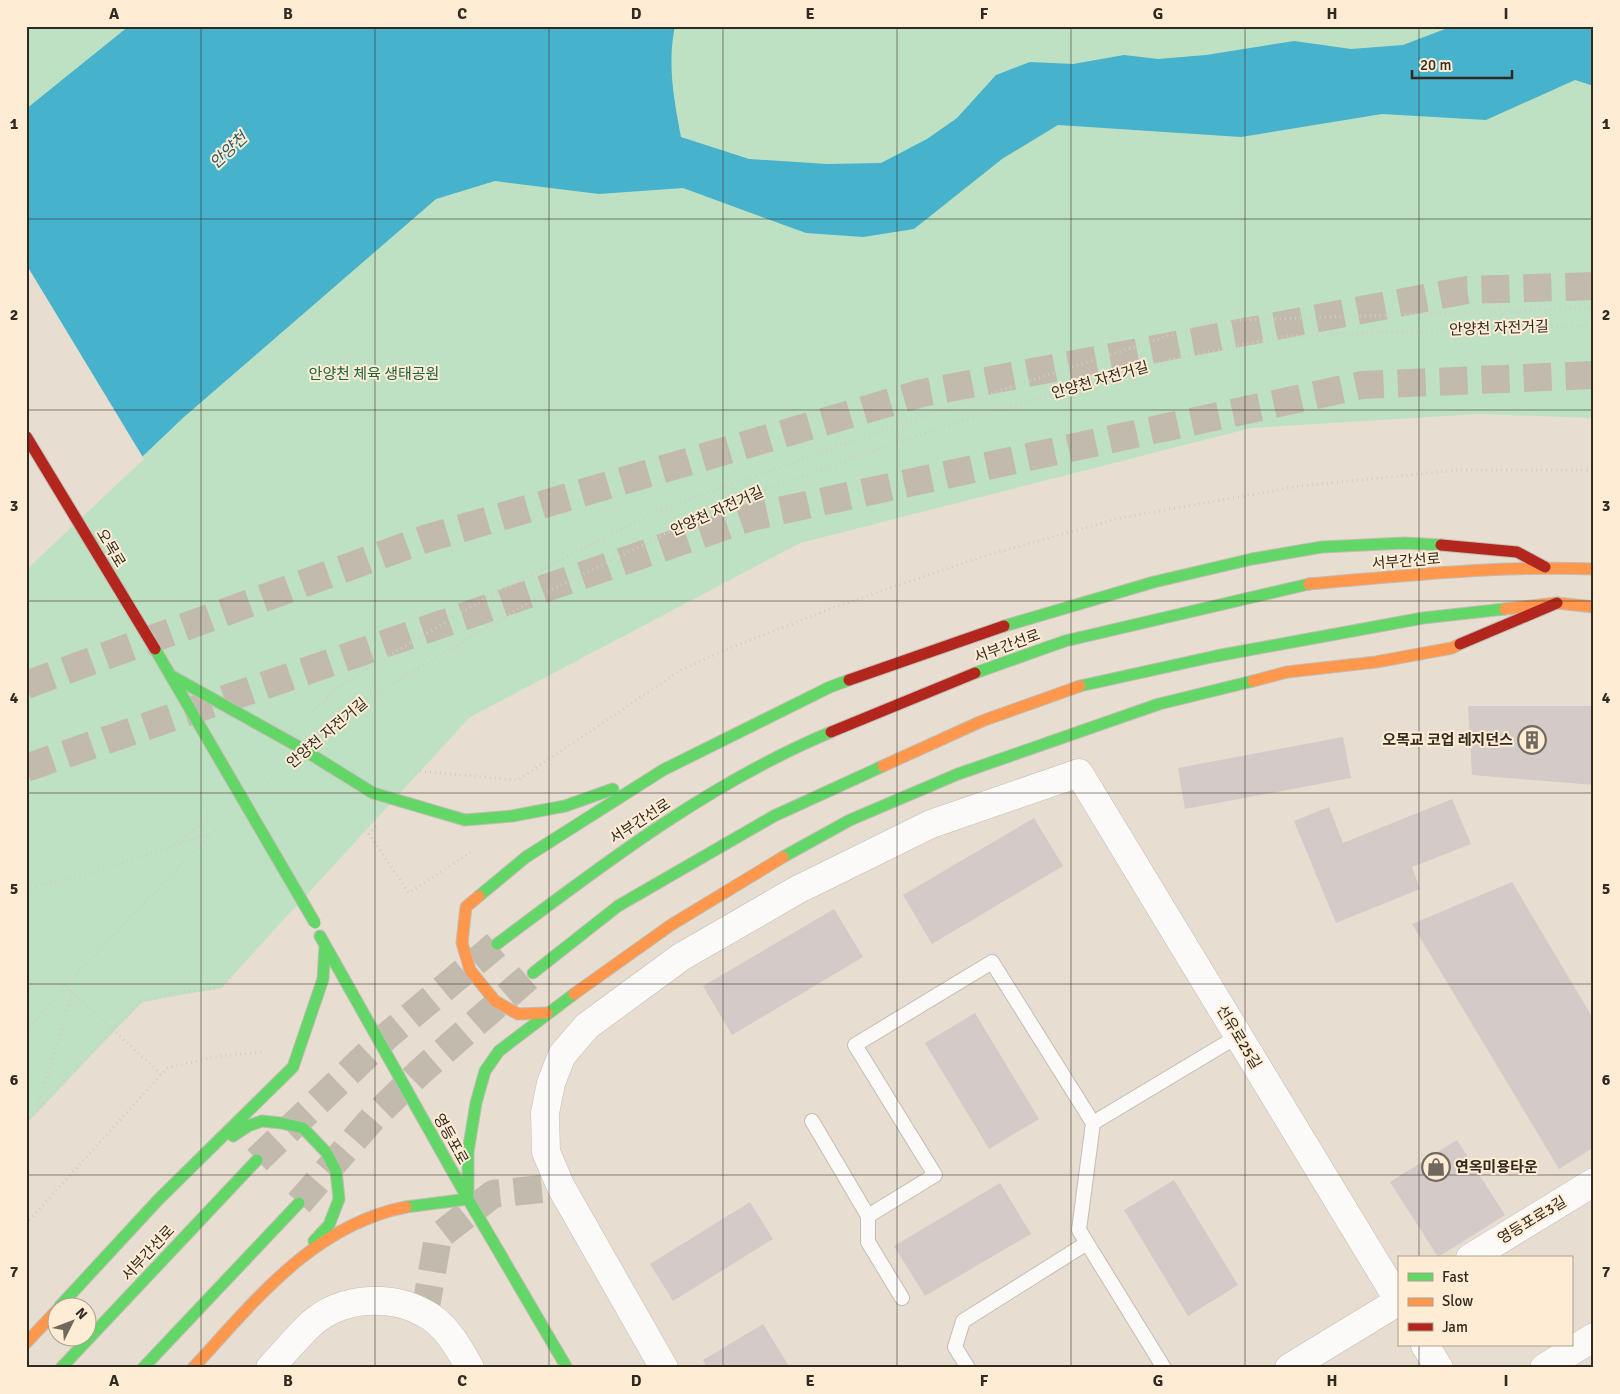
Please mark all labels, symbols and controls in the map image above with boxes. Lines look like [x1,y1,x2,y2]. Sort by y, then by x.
text: A [109,4,120,24]
text: B [283,4,293,24]
text: C [457,4,467,24]
text: D [631,4,642,24]
text: E [805,4,815,24]
text: F [980,4,989,24]
text: G [1153,4,1163,24]
text: H [1327,4,1337,24]
text: I [1503,4,1509,24]
scale bar [1412,48,1512,80]
text: 20 m [1420,56,1451,74]
text: 1 [10,114,19,134]
text: 1 [1602,114,1611,134]
water label: 안양천 [206,127,253,173]
text: 2 [10,305,18,325]
text: 2 [1602,305,1610,325]
street label: 안양천 자전거길 [1449,317,1549,339]
street label: 안양천 자전거길 [1050,358,1150,402]
park label: 안양천 체육 생태공원 [309,365,439,383]
street label: 안양천 자전거길 [668,482,766,540]
text: 3 [10,496,18,516]
text: 3 [1602,496,1610,516]
street label: 오목로 [93,526,129,570]
street label: 서부간선로 [1371,550,1441,572]
street label: 서부간선로 [971,626,1043,666]
text: 4 [10,688,19,708]
text: 4 [1602,688,1611,708]
street label: 안양천 자전거길 [283,694,371,772]
building icon: 오목교 코업 레지던스 [1517,725,1547,755]
place label: 오목교 코업 레지던스 [1382,731,1513,749]
street label: 서부간선로 [606,795,674,847]
text: 5 [10,879,18,899]
text: 5 [1602,879,1610,899]
street label: 선유로25길 [1213,1002,1265,1072]
text: 6 [10,1070,19,1090]
text: 6 [1602,1070,1611,1090]
street label: 영등포로 [430,1110,472,1168]
shop icon: 연옥미용타운 [1421,1152,1451,1182]
place label: 연옥미용타운 [1455,1158,1538,1176]
street label: 영등포로3길 [1494,1192,1570,1248]
street label: 서부간선로 [118,1222,178,1284]
legend [1398,1256,1572,1346]
text: 7 [10,1262,19,1282]
text: 7 [1602,1262,1611,1282]
text: Fast [1442,1268,1469,1286]
text: Slow [1442,1292,1473,1310]
north arrow [48,1296,98,1346]
text: N [72,1304,91,1323]
text: Jam [1442,1318,1468,1336]
text: A [109,1371,120,1391]
text: B [283,1371,293,1391]
text: C [457,1371,467,1391]
text: D [631,1371,642,1391]
text: E [805,1371,815,1391]
text: F [980,1371,989,1391]
text: G [1153,1371,1163,1391]
text: H [1327,1371,1337,1391]
text: I [1503,1371,1509,1391]

